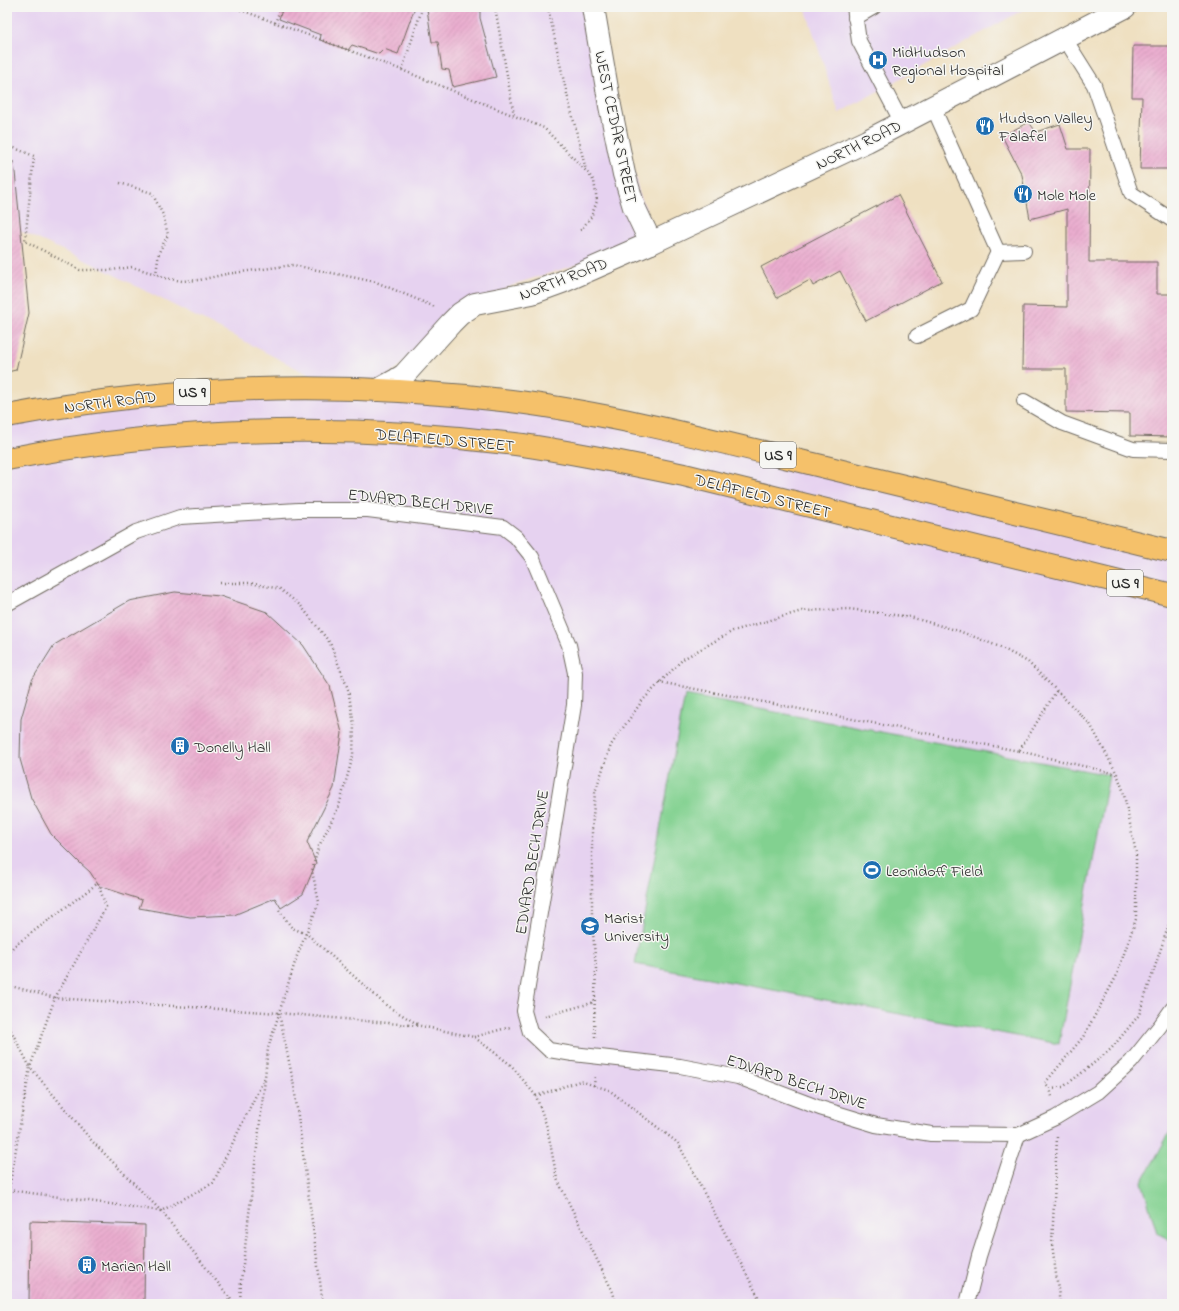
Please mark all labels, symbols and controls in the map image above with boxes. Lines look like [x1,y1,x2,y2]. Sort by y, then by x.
place label: MidHudson Regional Hospital [892,41,1004,83]
street label: WEST CEDAR STREET [587,49,643,206]
hospital icon: MidHudson Regional Hospital [867,49,889,71]
place label: Hudson Valley Falafel [998,107,1092,149]
street label: NORTH ROAD [812,115,906,177]
restaurant icon: Hudson Valley Falafel [974,115,996,137]
restaurant icon: Mole Mole [1012,183,1034,205]
place label: Mole Mole [1037,184,1097,208]
street label: NORTH ROAD [516,252,611,308]
road number: US 9 [174,379,210,405]
street label: NORTH ROAD [63,385,158,421]
street label: DELAFIELD STREET [373,423,515,459]
road number: US 9 [760,442,796,468]
street label: DELAFIELD STREET [691,468,833,525]
street label: EDVARD BECH DRIVE [347,483,495,523]
road number: US 9 [1107,570,1143,596]
building icon: Donelly Hall [169,735,191,757]
place label: Donelly Hall [193,736,271,760]
street label: EDVARD BECH DRIVE [510,788,556,937]
sports icon: Leonidoff Field [861,859,883,881]
place label: Leonidoff Field [886,860,983,884]
place label: Marist University [604,907,669,949]
school or university icon: Marist University [579,915,601,937]
street label: EDVARD BECH DRIVE [723,1049,870,1117]
building icon: Marian Hall [76,1254,98,1276]
place label: Marian Hall [101,1255,171,1279]

